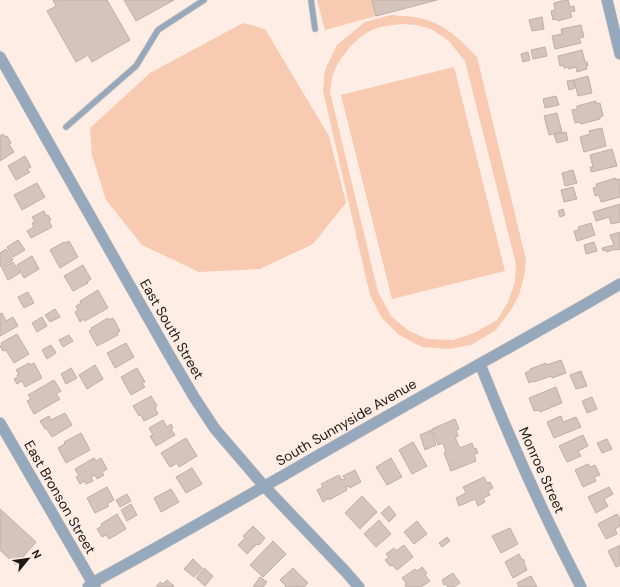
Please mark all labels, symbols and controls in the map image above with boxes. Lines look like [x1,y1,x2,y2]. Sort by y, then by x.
street label: East South Street [136,276,208,382]
street label: South Sunnyside Avenue [272,374,420,470]
street label: Monroe Street [515,424,569,516]
street label: East Bronson Street [20,437,100,557]
north arrow [8,539,48,579]
text: N [29,547,45,561]

